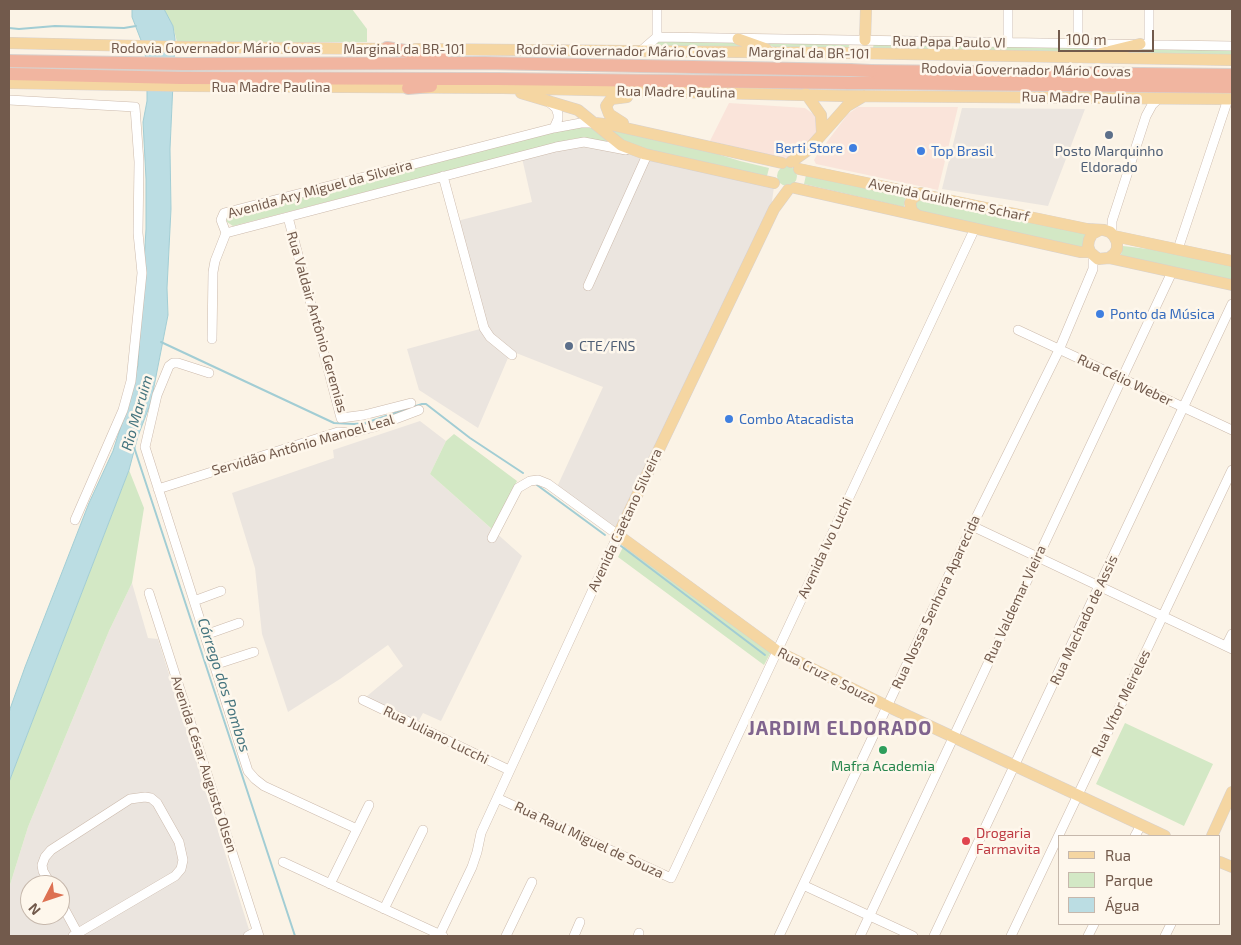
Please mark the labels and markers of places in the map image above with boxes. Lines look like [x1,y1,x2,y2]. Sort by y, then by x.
marker: Posto Marquinho Eldorado [1103,129,1115,141]
place label: Berti Store [775,140,843,156]
marker: Berti Store [847,142,859,154]
place label: Top Brasil [931,143,993,159]
place label: Posto Marquinho Eldorado [1055,143,1163,176]
marker: Top Brasil [915,145,927,157]
place label: Ponto da Música [1110,306,1215,322]
marker: Ponto da Música [1094,308,1106,320]
place label: CTE/FNS [579,338,635,354]
marker: CTE/FNS [563,340,575,352]
place label: Combo Atacadista [739,411,854,427]
marker: Combo Atacadista [723,413,735,425]
marker: Mafra Academia [877,744,889,756]
place label: Mafra Academia [831,758,935,774]
place label: Drogaria Farmavita [976,825,1040,858]
marker: Drogaria Farmavita [960,835,972,847]

